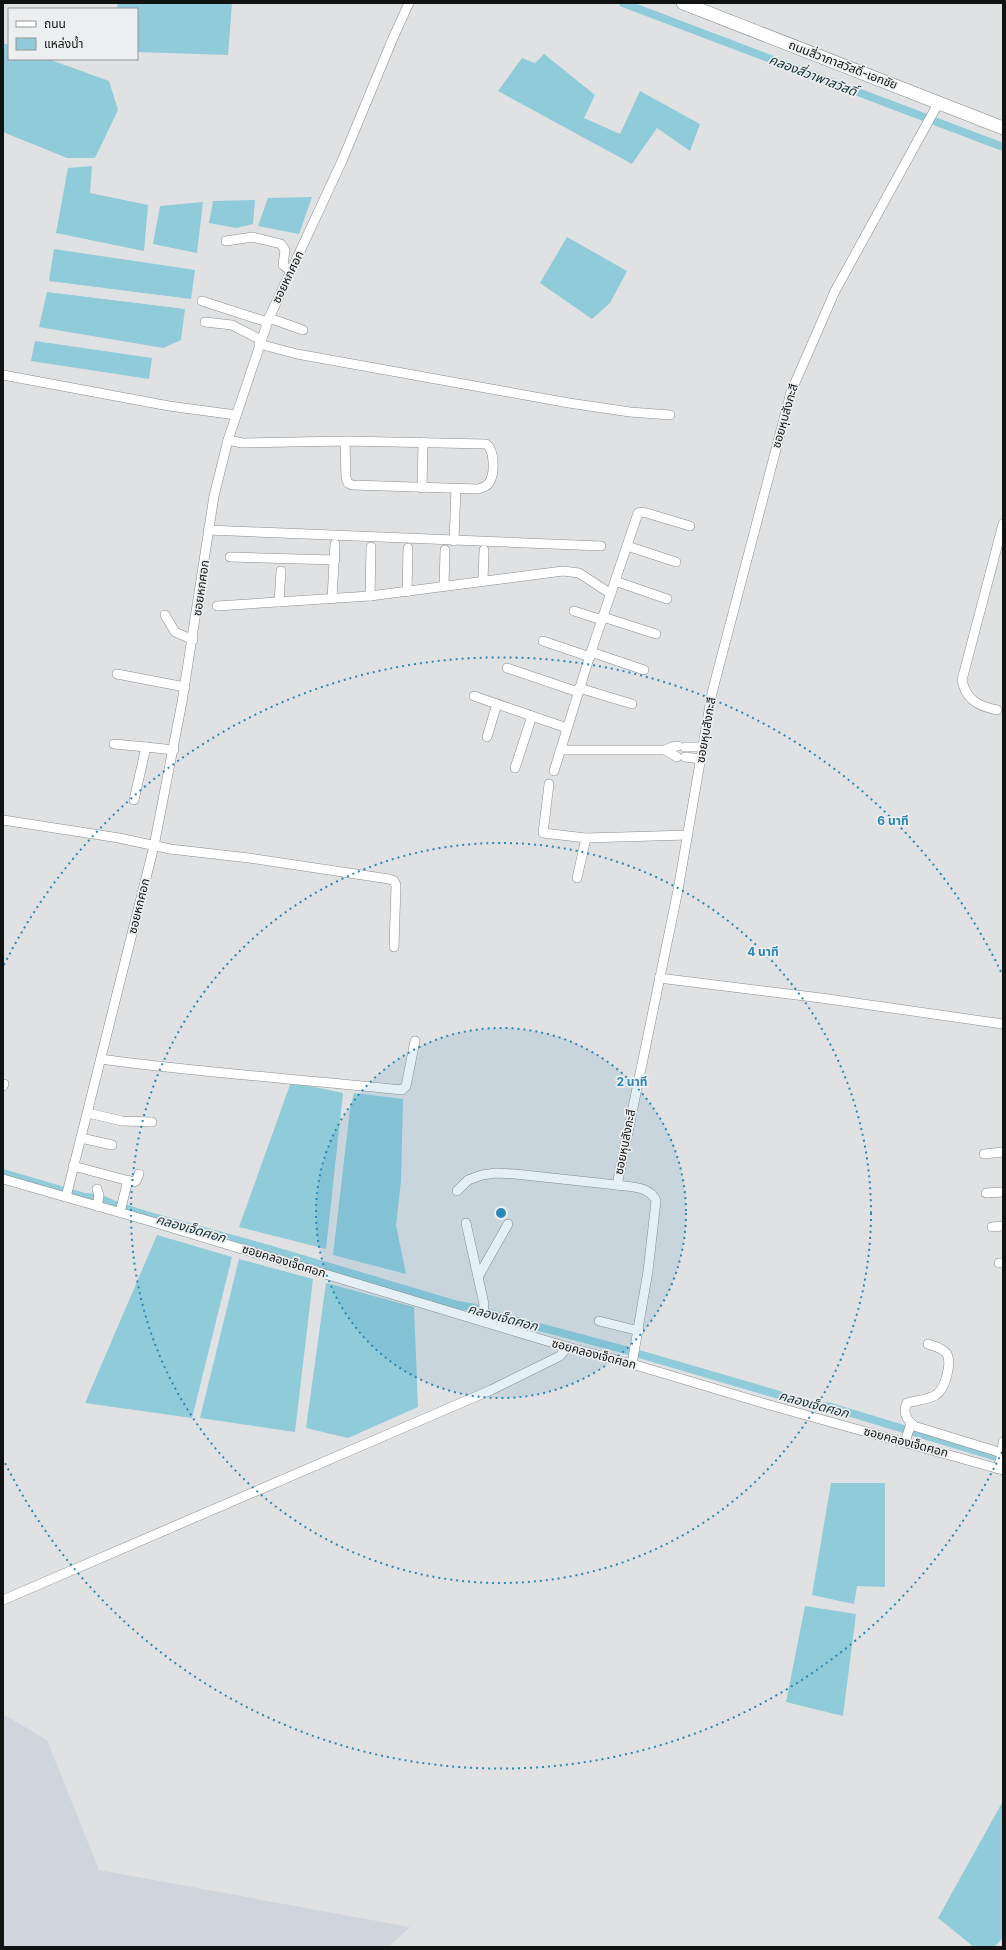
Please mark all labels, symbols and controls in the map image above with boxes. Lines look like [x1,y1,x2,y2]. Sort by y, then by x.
legend [8,8,138,60]
text: ถนน [44,16,66,31]
text: แหล่งน้ำ [44,35,83,51]
street label: ถนนสี่วาภาสวัสดิ์-เอกชัย [787,36,900,92]
water label: คลองสี่วาพาสวัสดิ์ [767,50,863,100]
street label: ซอยหกศอก [268,248,307,305]
street label: ซอยหุบสังกะสี [768,382,801,450]
street label: ซอยหกศอก [189,559,212,617]
street label: ซอยหุบสังกะสี [692,696,719,764]
text: 6 นาที [877,813,909,828]
street label: ซอยหกศอก [124,877,153,935]
text: 4 นาที [747,944,779,959]
text: 2 นาที [616,1074,648,1089]
street label: ซอยหุบสังกะสี [611,1108,638,1176]
centre of rings [494,1206,508,1220]
water label: คลองเจ็ดศอก [154,1210,229,1246]
street label: ซอยคลองเจ็ดศอก [240,1241,328,1280]
water label: คลองเจ็ดศอก [466,1300,541,1334]
street label: ซอยคลองเจ็ดศอก [550,1335,638,1372]
water label: คลองเจ็ดศอก [777,1387,852,1421]
street label: ซอยคลองเจ็ดศอก [862,1423,950,1460]

